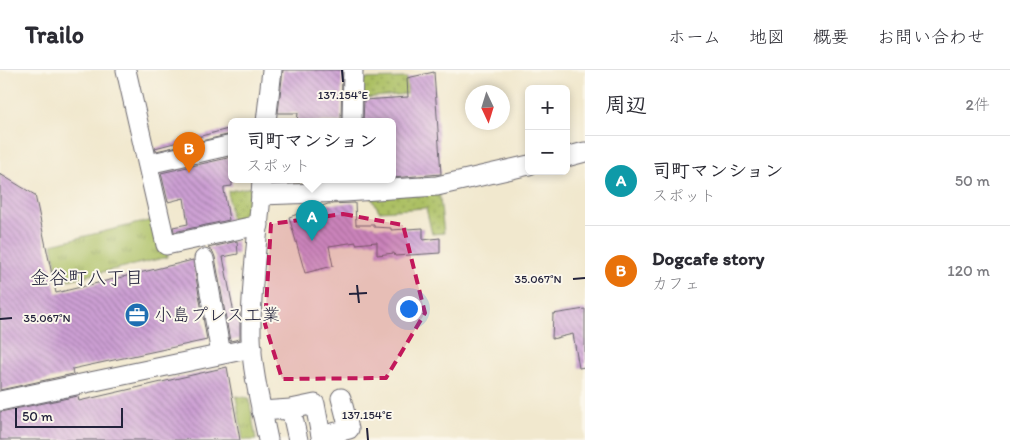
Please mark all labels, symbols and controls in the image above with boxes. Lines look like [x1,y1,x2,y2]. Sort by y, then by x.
text: Trailo [25,20,84,49]
text: ホーム [668,26,721,48]
text: 地図 [749,26,785,48]
text: 概要 [813,26,849,48]
text: お問い合わせ [877,26,985,48]
north arrow [465,85,510,130]
map controls [525,85,570,175]
button: + [525,85,570,130]
text: 137.154°E [318,88,368,102]
text: 周辺 [605,92,647,117]
text: 2件 [966,95,990,114]
popup [228,118,396,183]
text: 司町マンション [246,129,378,152]
button: − [525,130,570,175]
pin: B [173,132,205,173]
text: スポット [246,156,310,175]
text: 司町マンション [652,159,783,182]
text: A [616,171,626,190]
text: 50 m [955,171,990,190]
text: スポット [652,186,716,205]
pin: A [296,200,328,241]
text: Dogcafe story [652,247,764,270]
text: B [616,261,626,280]
text: 120 m [947,261,990,280]
district label: 金谷町八丁目 [30,266,144,289]
text: 35.067°N [514,272,562,286]
text: カフェ [652,274,700,293]
your location [396,296,422,322]
office icon: 小島プレス工業 [124,302,150,328]
place label: 小島プレス工業 [154,304,280,326]
text: 35.067°N [23,311,71,325]
scale bar [15,405,122,428]
text: 50 m [22,408,53,425]
text: 137.154°E [342,408,392,422]

